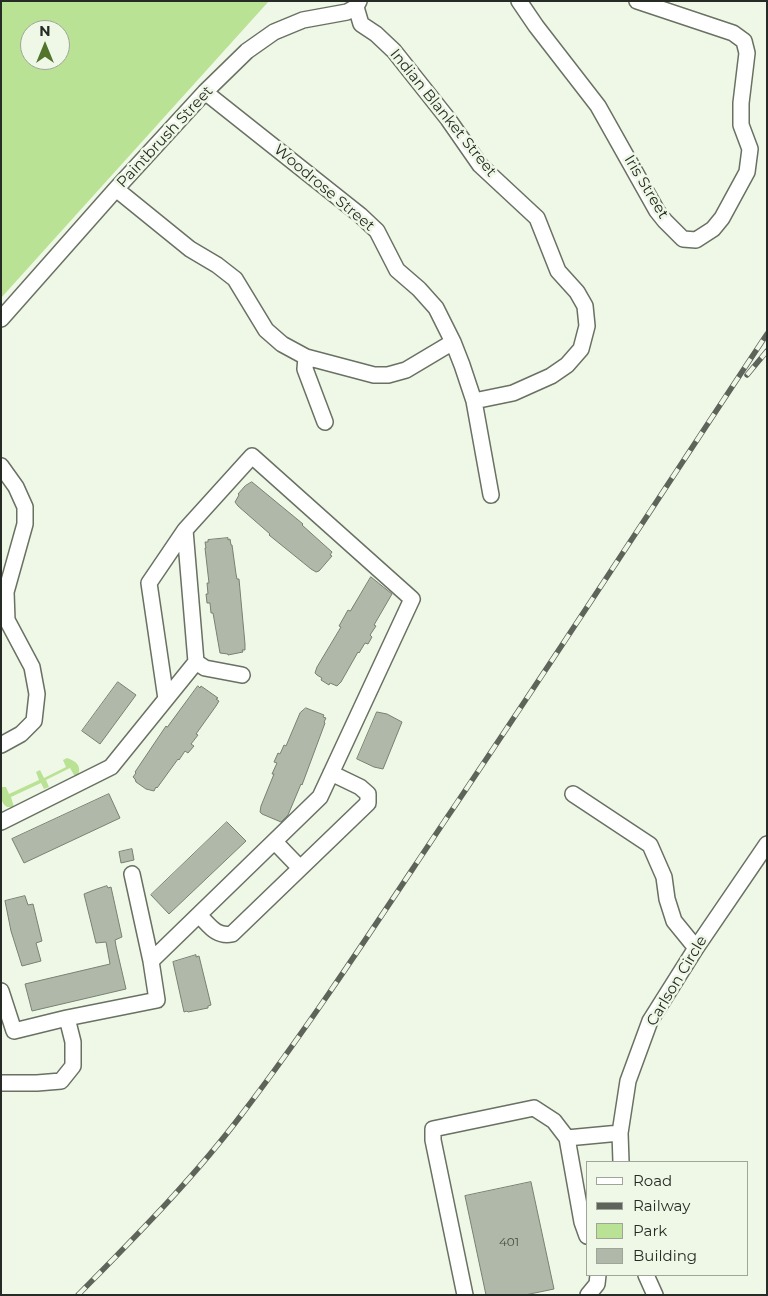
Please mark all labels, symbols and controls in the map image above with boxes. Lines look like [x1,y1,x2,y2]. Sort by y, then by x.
north arrow [20,20,70,70]
text: N [39,22,51,40]
street label: Indian Blanket Street [386,45,500,181]
street label: Paintbrush Street [113,82,217,192]
street label: Woodrose Street [270,141,378,235]
street label: Iris Street [620,152,672,222]
street label: Carlson Circle [643,933,711,1029]
legend [586,1161,748,1276]
text: Road [633,1171,672,1190]
text: Railway [633,1196,690,1215]
text: Park [633,1221,667,1240]
house number: 401 [499,1235,519,1249]
text: Building [633,1246,697,1265]

